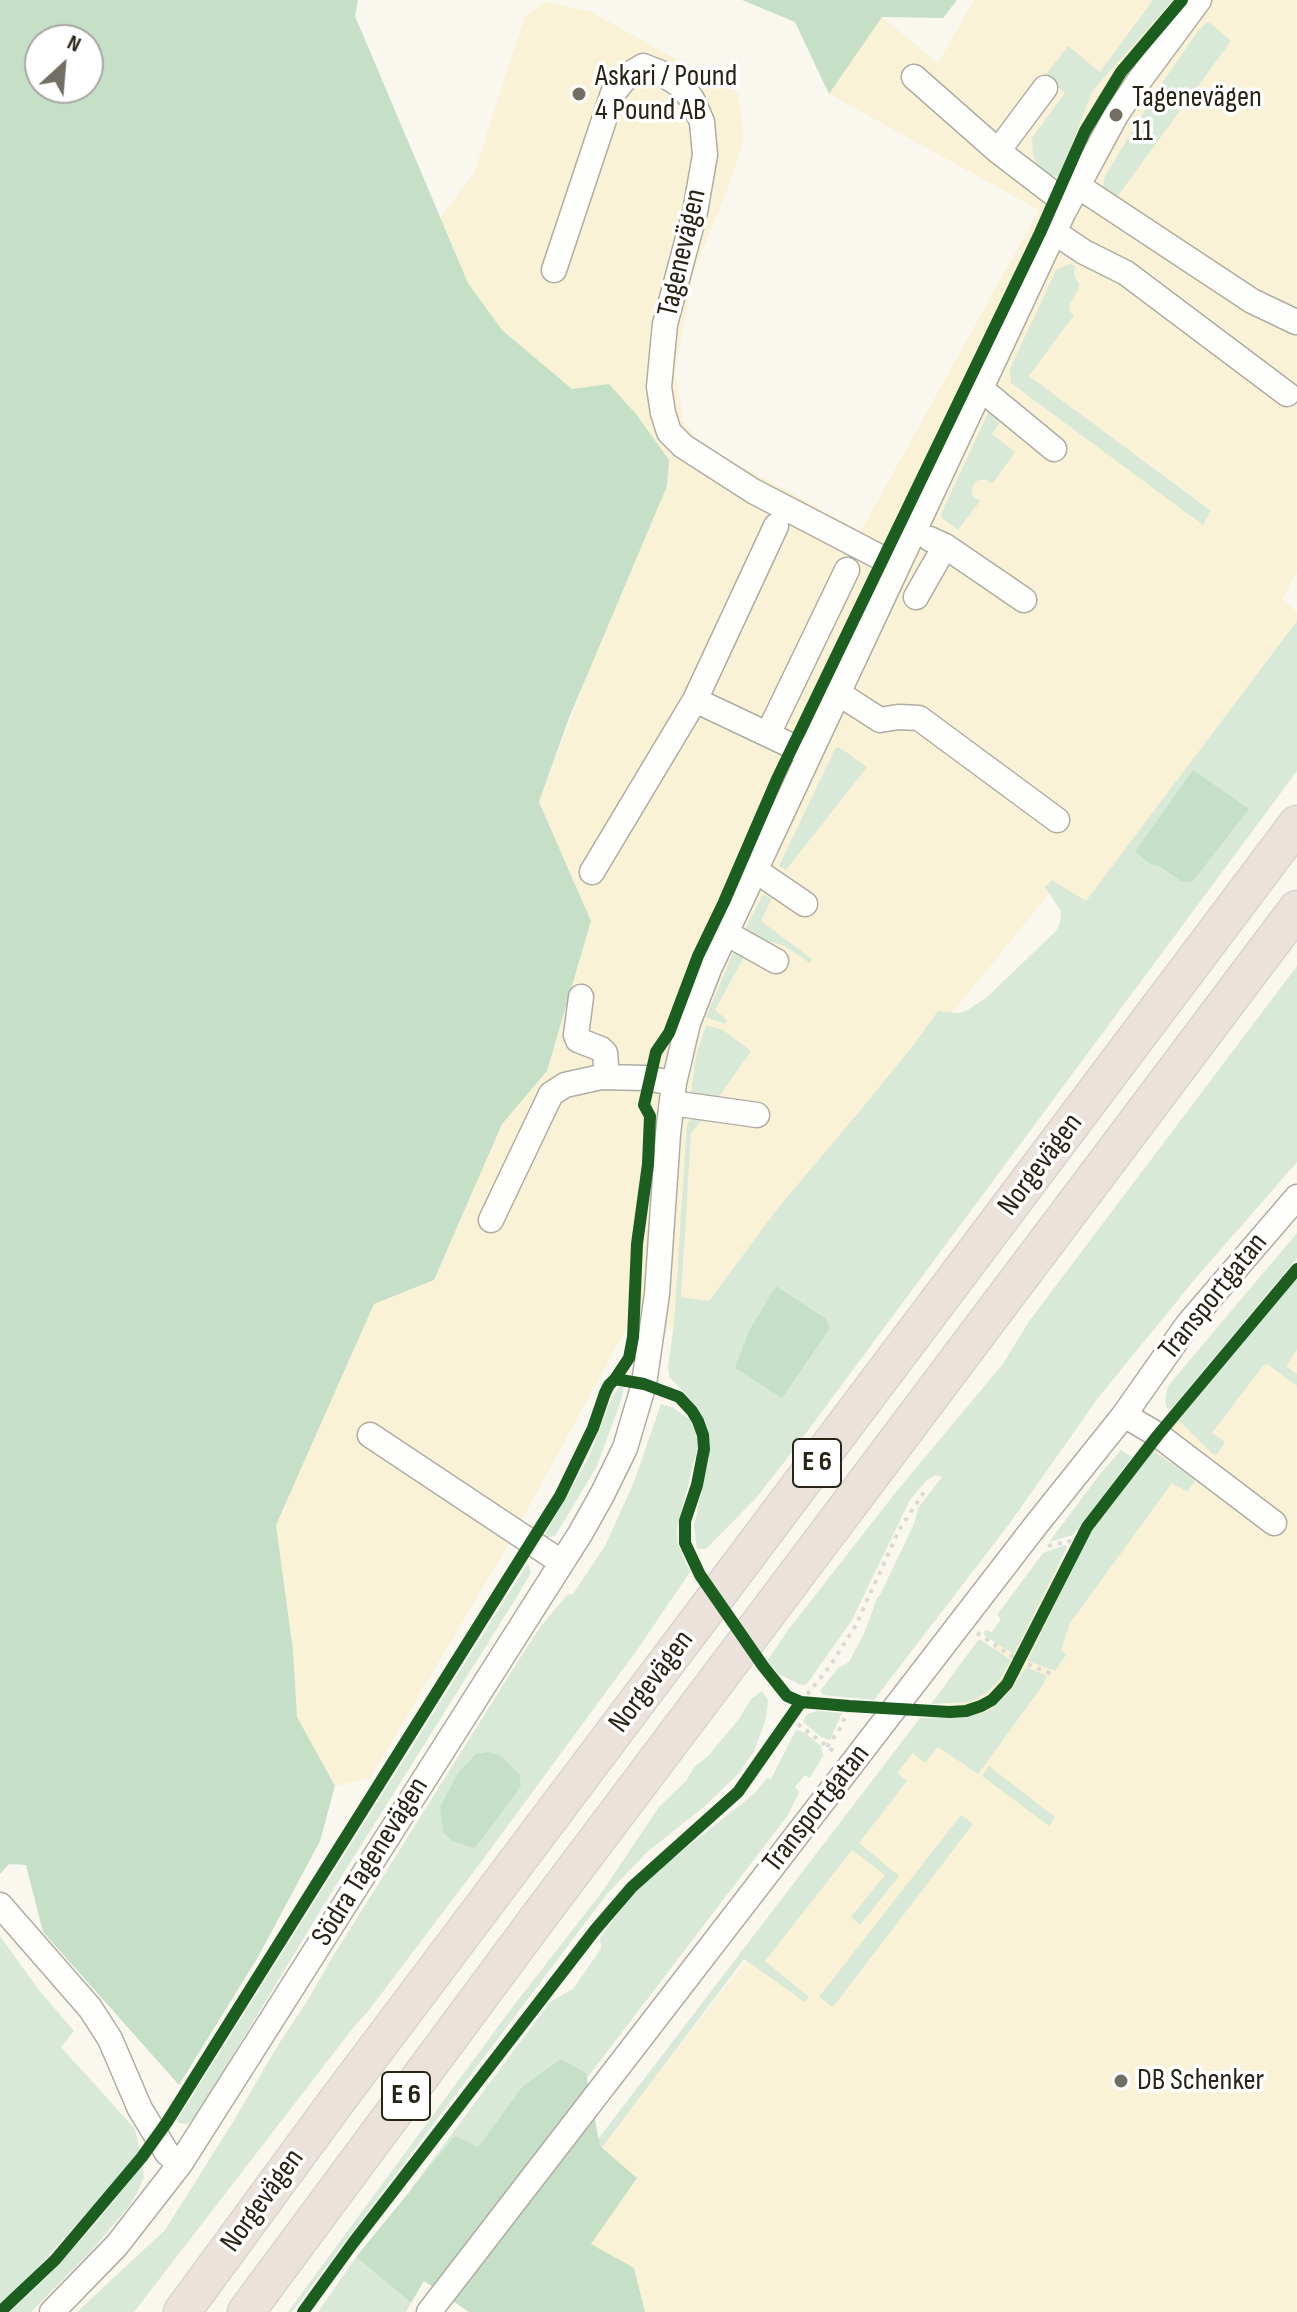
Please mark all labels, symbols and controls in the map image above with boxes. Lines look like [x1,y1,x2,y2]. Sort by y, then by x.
north arrow [24,24,104,104]
text: N [63,29,85,58]
place label: Askari / Pound 4 Pound AB [595,59,737,130]
place label: Tagenevägen 11 [1132,80,1262,150]
marker: Askari / Pound 4 Pound AB [570,85,588,103]
marker: Tagenevägen 11 [1107,106,1125,124]
street label: Tagenevägen [651,186,715,320]
street label: Norgevägen [991,1107,1091,1223]
street label: Transportgatan [1152,1226,1276,1368]
road number: E 6 [793,1439,841,1487]
street label: Norgevägen [602,1624,702,1740]
street label: Transportgatan [756,1738,878,1880]
street label: Södra Tagenevägen [305,1771,437,1953]
place label: DB Schenker [1137,2063,1264,2099]
road number: E 6 [382,2072,430,2120]
marker: DB Schenker [1112,2072,1130,2090]
street label: Norgevägen [214,2142,312,2260]

